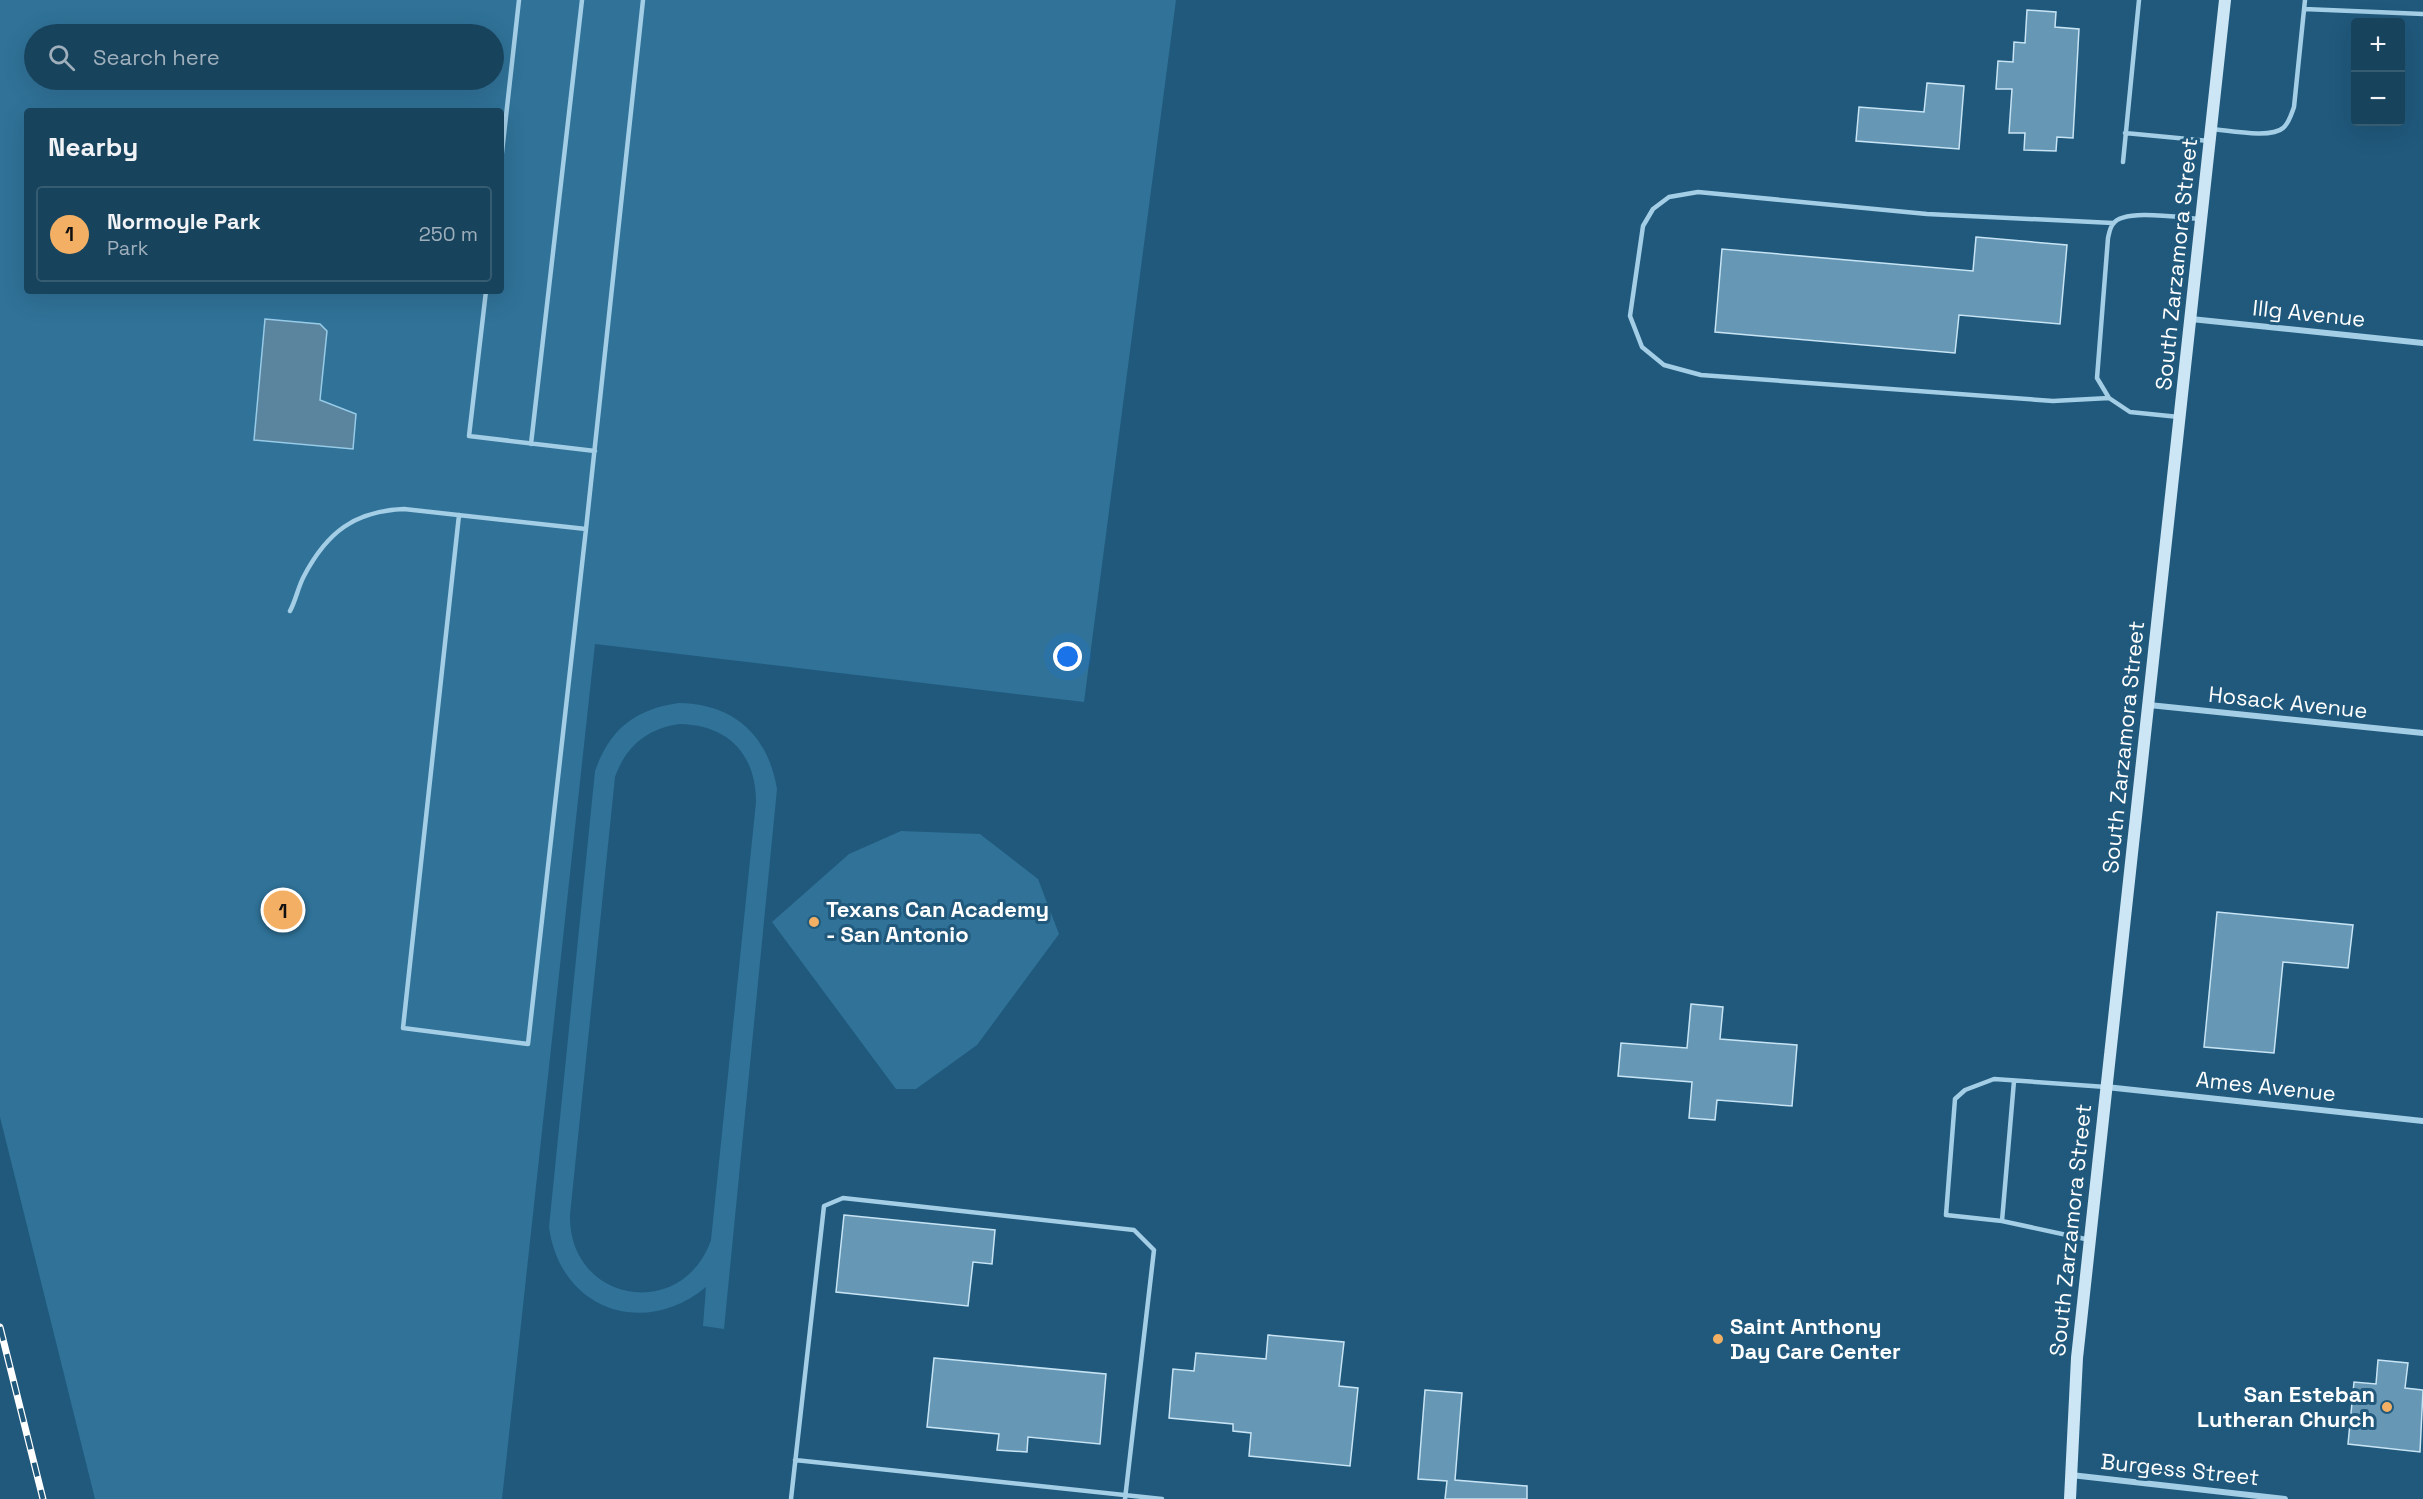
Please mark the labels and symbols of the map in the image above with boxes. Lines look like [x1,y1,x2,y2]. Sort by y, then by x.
street label: South Zarzamora Street [2149,136,2203,392]
street label: Illg Avenue [2251,293,2367,333]
street label: South Zarzamora Street [2096,619,2150,875]
your location [1053,642,1082,671]
street label: Hosack Avenue [2207,680,2369,724]
pin: 1 [264,888,302,932]
place label: Texans Can Academy - San Antonio [826,895,1049,948]
marker: Texans Can Academy - San Antonio [807,915,821,929]
street label: Ames Avenue [2195,1065,2337,1107]
street label: South Zarzamora Street [2043,1102,2097,1358]
place label: Saint Anthony Day Care Center [1730,1312,1901,1365]
marker: Saint Anthony Day Care Center [1711,1332,1725,1346]
place label: San Esteban Lutheran Church [2197,1380,2375,1433]
marker: San Esteban Lutheran Church [2380,1400,2394,1414]
street label: Burgess Street [2099,1447,2261,1491]

